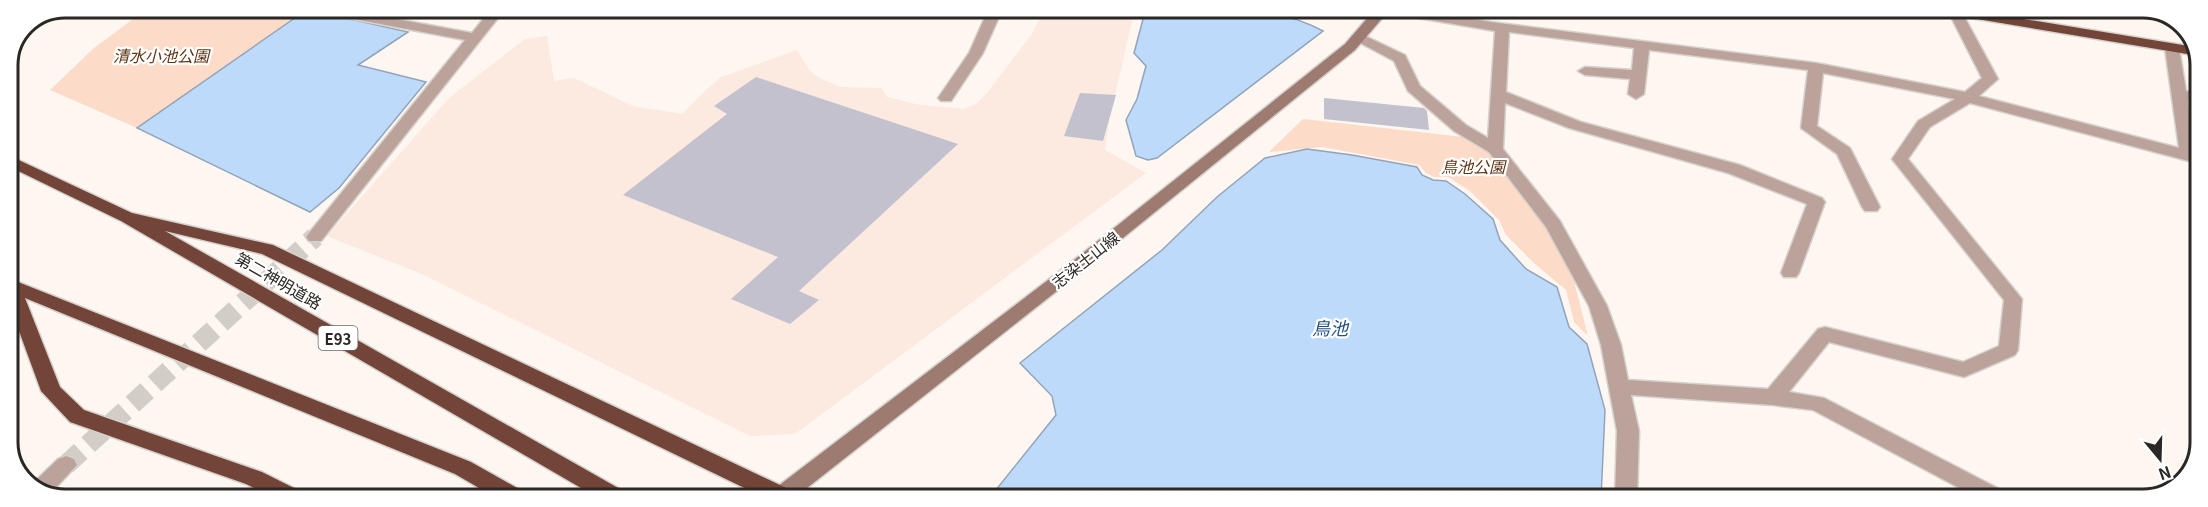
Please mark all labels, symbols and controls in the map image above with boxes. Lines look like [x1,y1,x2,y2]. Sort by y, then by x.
park label: 清水小池公園 [113,43,211,67]
park label: 鳥池公園 [1441,154,1507,178]
street label: 志染土山線 [1046,225,1124,293]
street label: 第二神明道路 [231,246,327,314]
water label: 鳥池 [1312,314,1350,340]
road number: E93 [318,326,358,350]
north arrow [2130,429,2190,489]
text: N [2156,461,2175,487]

